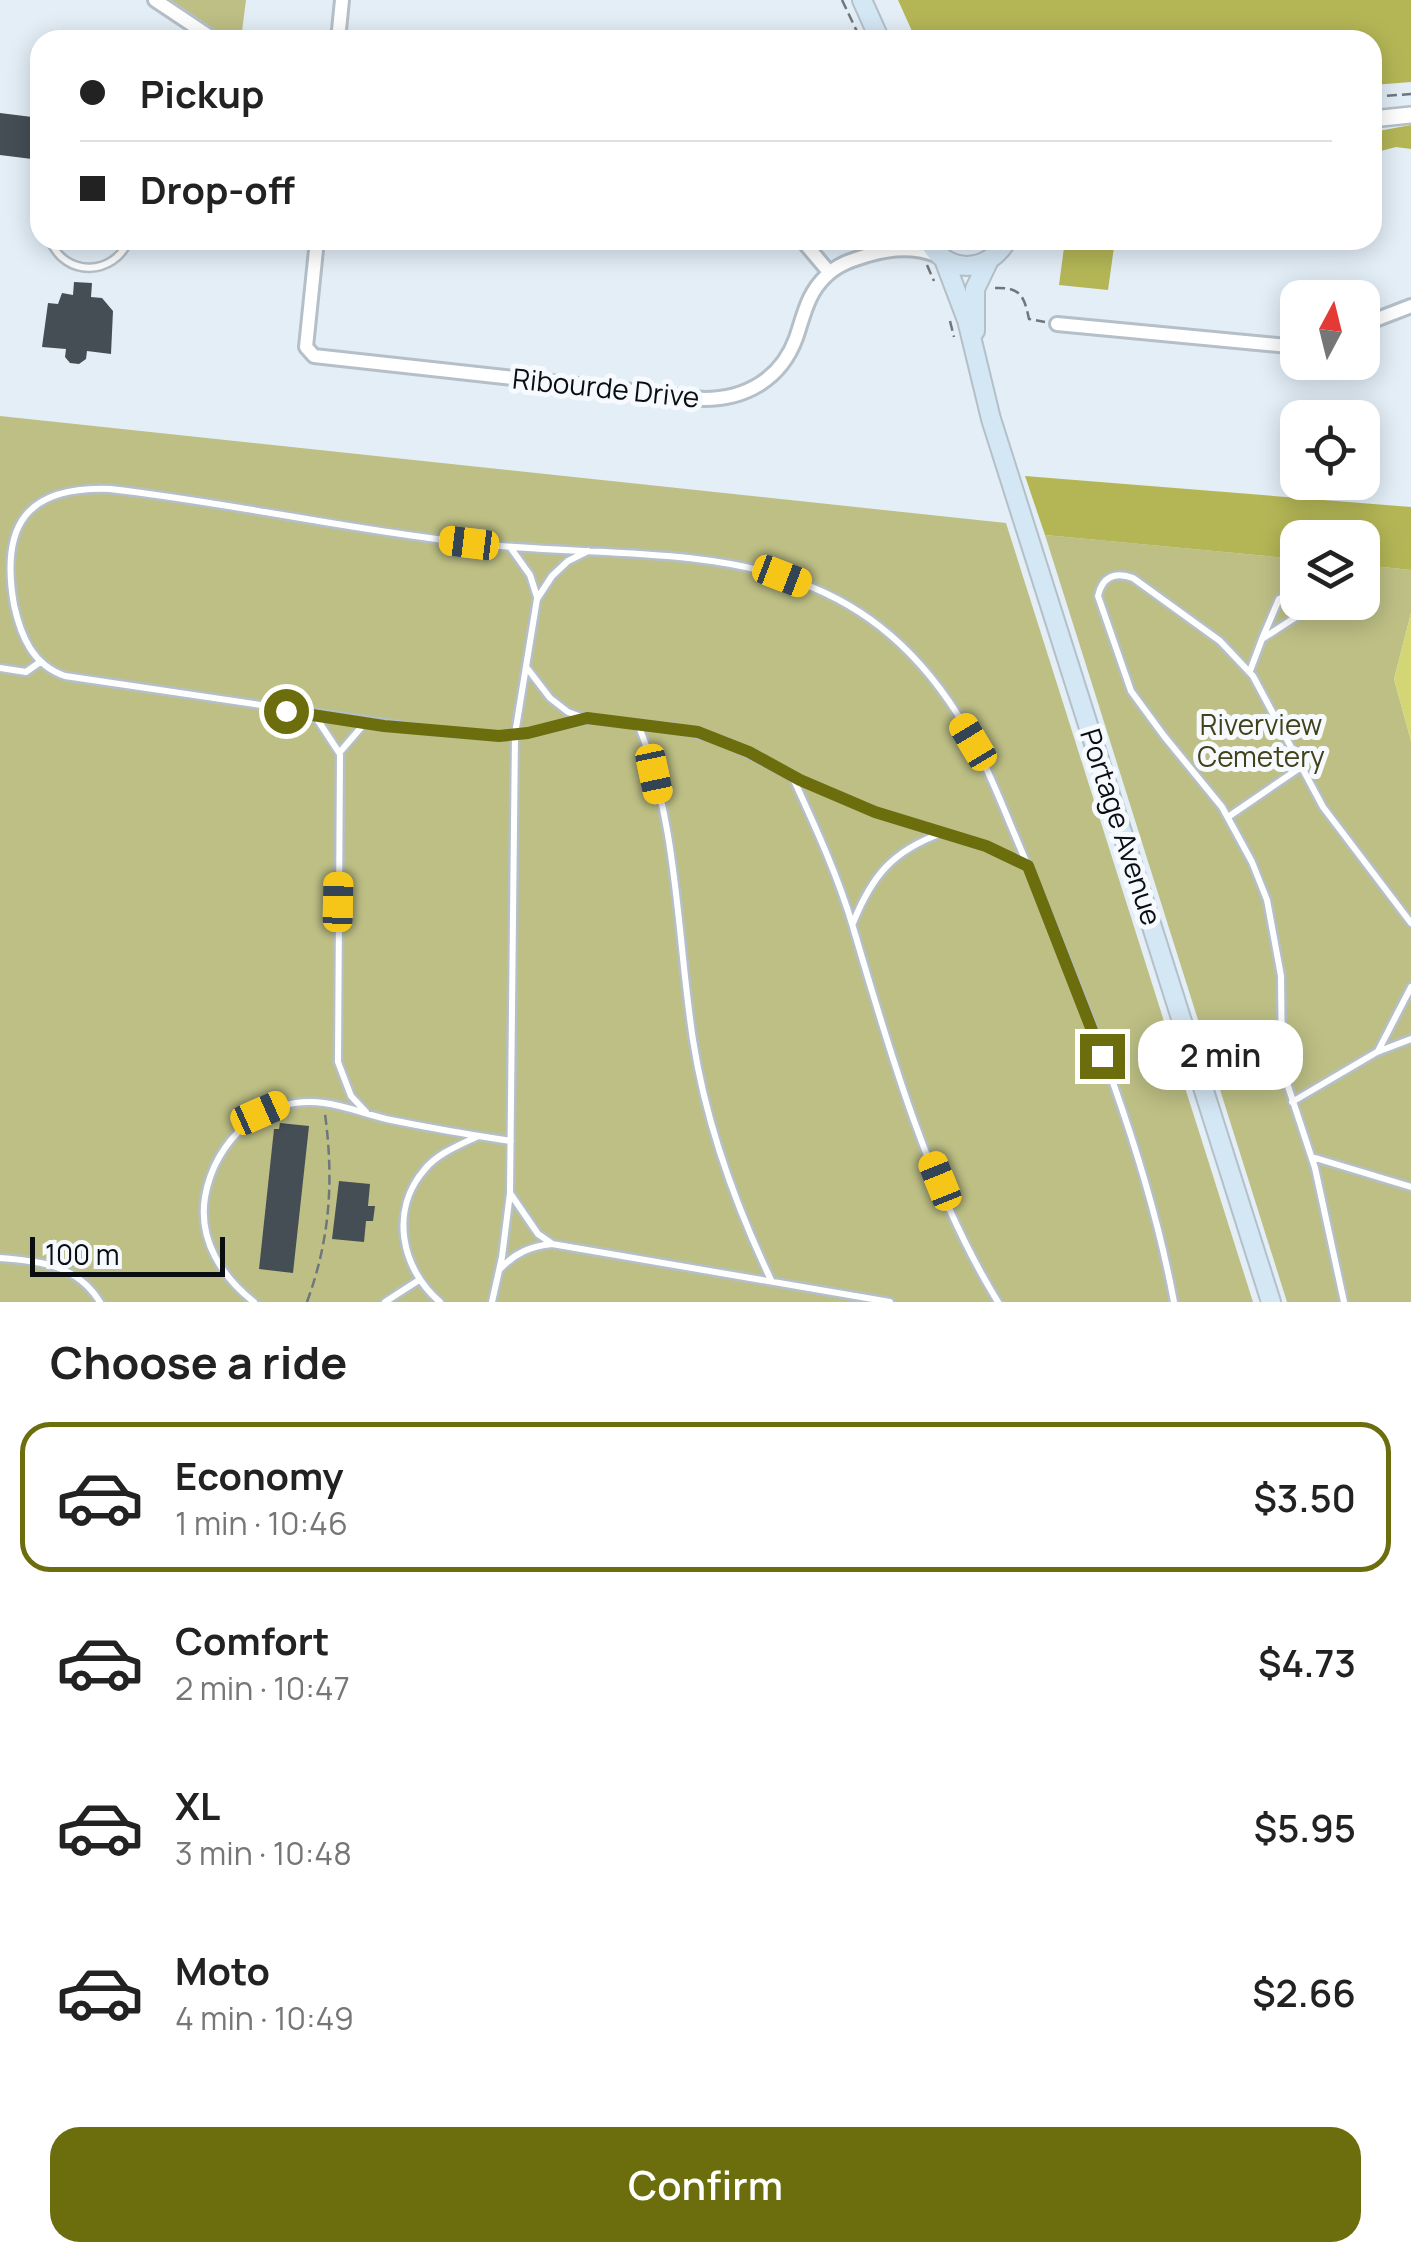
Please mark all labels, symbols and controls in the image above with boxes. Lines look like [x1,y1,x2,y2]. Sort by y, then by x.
text: Pickup [140,67,264,119]
text: Drop-off [140,163,295,215]
north arrow [1280,280,1380,380]
map controls [1280,280,1380,620]
street label: Ribourde Drive [511,358,701,416]
button: locate [1280,400,1380,500]
button: layers [1280,520,1380,620]
car [437,524,501,562]
car [749,551,815,601]
route start [264,689,309,734]
park label: Riverview Cemetery [1197,705,1325,775]
car [945,709,1001,775]
street label: Portage Avenue [1072,723,1172,930]
car [633,742,675,806]
car [322,872,354,932]
callout: 2 min [1137,1021,1302,1091]
text: 2 min [1180,1033,1261,1077]
route end [1080,1034,1125,1079]
car [226,1087,294,1139]
car [915,1148,965,1214]
scale bar [30,1232,225,1276]
text: 100 m [45,1235,119,1273]
text: Choose a ride [50,1331,347,1393]
text: Economy [175,1449,344,1501]
icon: car [55,1452,145,1542]
text: $3.50 [1253,1471,1356,1523]
text: 1 min · 10:46 [175,1501,348,1545]
text: Comfort [175,1614,329,1666]
icon: car [55,1617,145,1707]
text: $4.73 [1258,1636,1356,1688]
text: 2 min · 10:47 [175,1666,350,1710]
text: XL [175,1779,220,1831]
icon: car [55,1782,145,1872]
text: $5.95 [1254,1801,1356,1853]
text: 3 min · 10:48 [175,1831,352,1875]
text: Moto [175,1944,270,1996]
icon: car [55,1947,145,2037]
text: $2.66 [1252,1966,1356,2018]
text: 4 min · 10:49 [175,1996,354,2040]
button: Confirm [50,2127,1361,2242]

